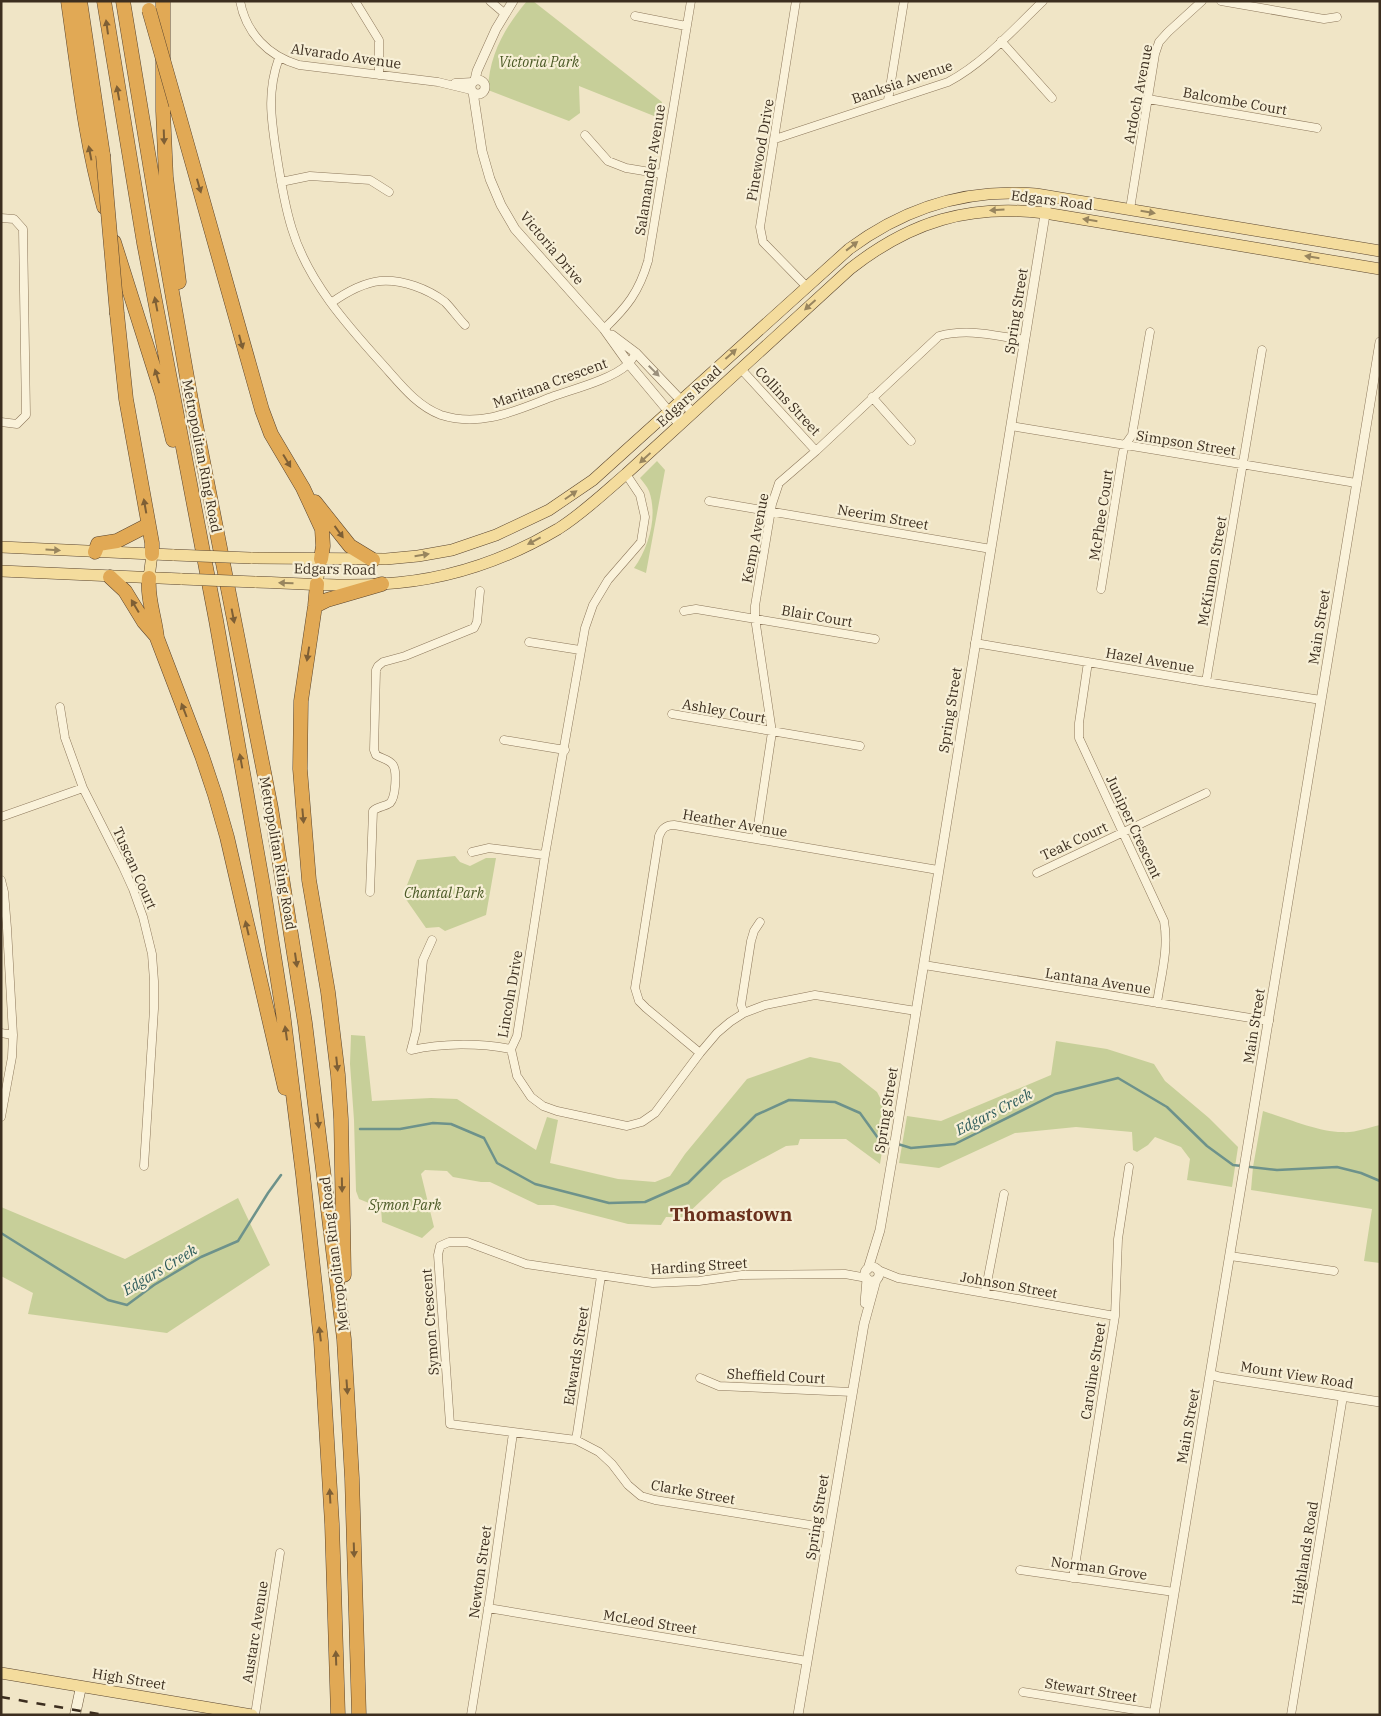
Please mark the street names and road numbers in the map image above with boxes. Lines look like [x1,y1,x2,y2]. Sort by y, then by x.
street label: Alvarado Avenue [290,39,402,73]
street label: Ardoch Avenue [1120,43,1156,145]
street label: Banksia Avenue [849,56,955,108]
street label: Balcombe Court [1181,83,1289,119]
street label: Pinewood Drive [742,97,778,203]
street label: Salamander Avenue [631,103,669,237]
street label: Edgars Road [1010,186,1094,214]
street label: Victoria Drive [516,208,588,288]
street label: Spring Street [1000,267,1032,355]
street label: Maritana Crescent [490,354,610,412]
street label: Edgars Road [653,361,726,431]
street label: Collins Street [751,363,825,439]
street label: Metropolitan Ring Road [178,378,226,535]
street label: Simpson Street [1135,426,1237,460]
street label: McPhee Court [1085,468,1117,562]
street label: Kemp Avenue [737,491,773,585]
street label: Neerim Street [836,500,930,534]
street label: McKinnon Street [1193,515,1231,627]
street label: Edgars Road [294,559,377,579]
street label: Main Street [1304,588,1334,666]
street label: Blair Court [780,601,854,631]
street label: Hazel Avenue [1104,643,1196,677]
street label: Spring Street [934,666,966,754]
street label: Ashley Court [681,695,767,727]
street label: Juniper Crescent [1102,772,1166,882]
street label: Metropolitan Ring Road [256,775,300,932]
street label: Heather Avenue [681,805,789,841]
street label: Teak Court [1038,818,1110,864]
street label: Tuscan Court [109,824,161,912]
street label: Lincoln Drive [493,949,527,1039]
street label: Lantana Avenue [1044,964,1152,998]
street label: Main Street [1239,987,1269,1065]
street label: Spring Street [870,1066,902,1154]
street label: Metropolitan Ring Road [316,1175,352,1332]
street label: Harding Street [650,1254,748,1278]
street label: Symon Crescent [417,1268,443,1376]
street label: Johnson Street [959,1268,1059,1302]
street label: Edwards Street [559,1305,593,1407]
street label: Caroline Street [1076,1321,1110,1421]
street label: Mount View Road [1239,1357,1355,1393]
street label: Sheffield Court [726,1364,826,1388]
street label: Main Street [1173,1387,1203,1465]
street label: Spring Street [801,1473,833,1561]
street label: Clarke Street [649,1476,737,1508]
street label: Highlands Road [1288,1499,1322,1606]
street label: Newton Street [465,1524,495,1620]
street label: Norman Grove [1050,1552,1148,1584]
street label: Austarc Avenue [238,1580,272,1684]
street label: McLeod Street [602,1606,698,1638]
street label: High Street [91,1664,167,1694]
street label: Stewart Street [1044,1674,1138,1706]

